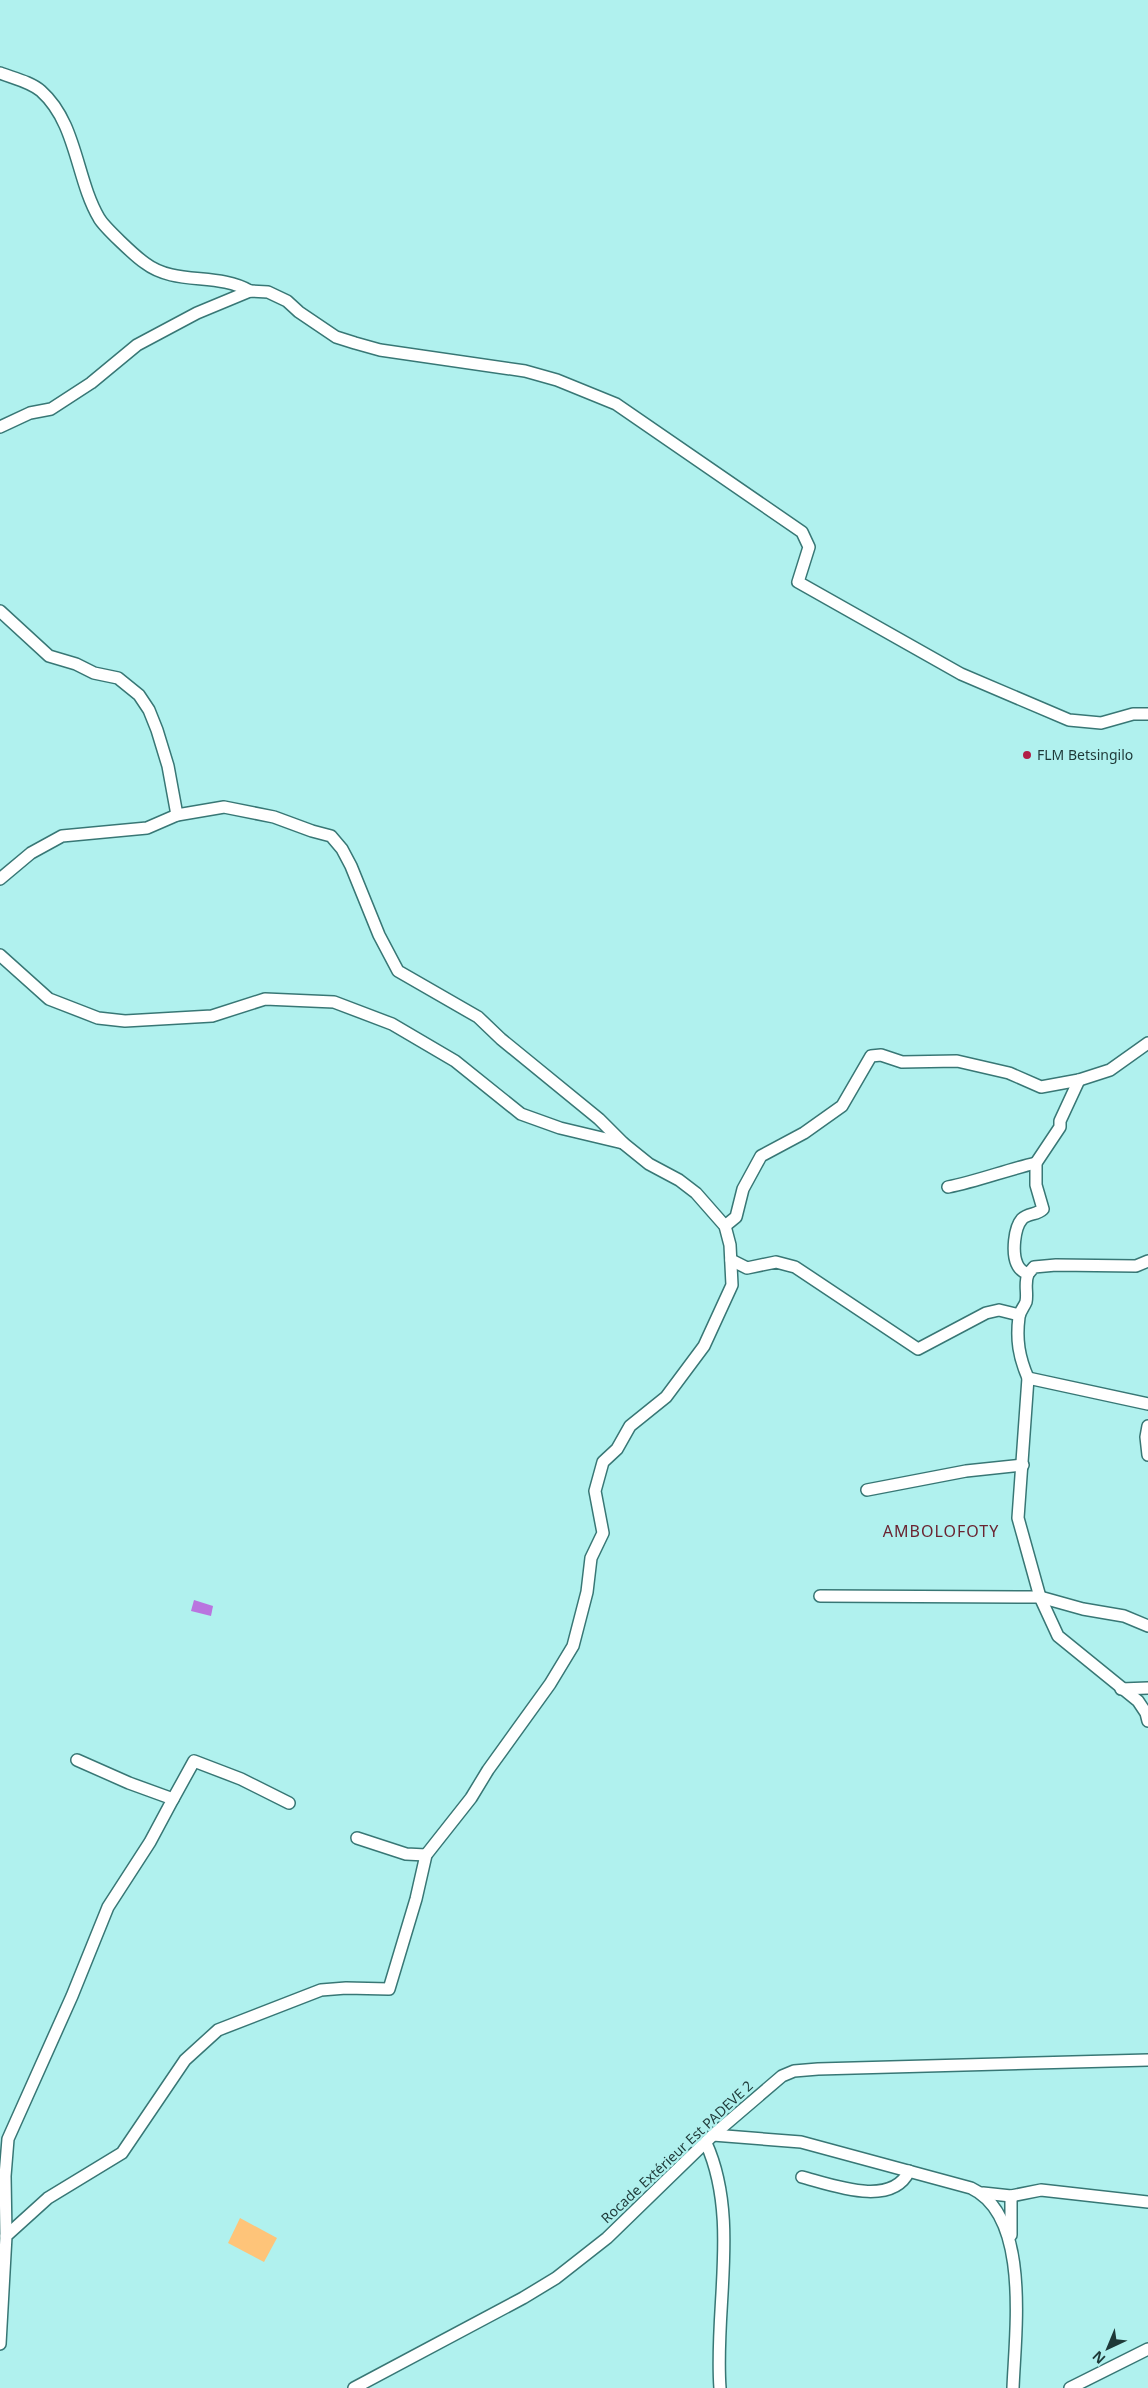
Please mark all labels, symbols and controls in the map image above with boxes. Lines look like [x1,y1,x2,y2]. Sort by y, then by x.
place label: FLM Betsingilo [1037,745,1133,764]
marker: FLM Betsingilo [1021,749,1033,761]
district label: AMBOLOFOTY [883,1520,999,1542]
street label: Rocade Extérieur Est PADEVE 2 [597,2076,757,2227]
north arrow [1083,2323,1133,2373]
text: N [1088,2347,1109,2369]

